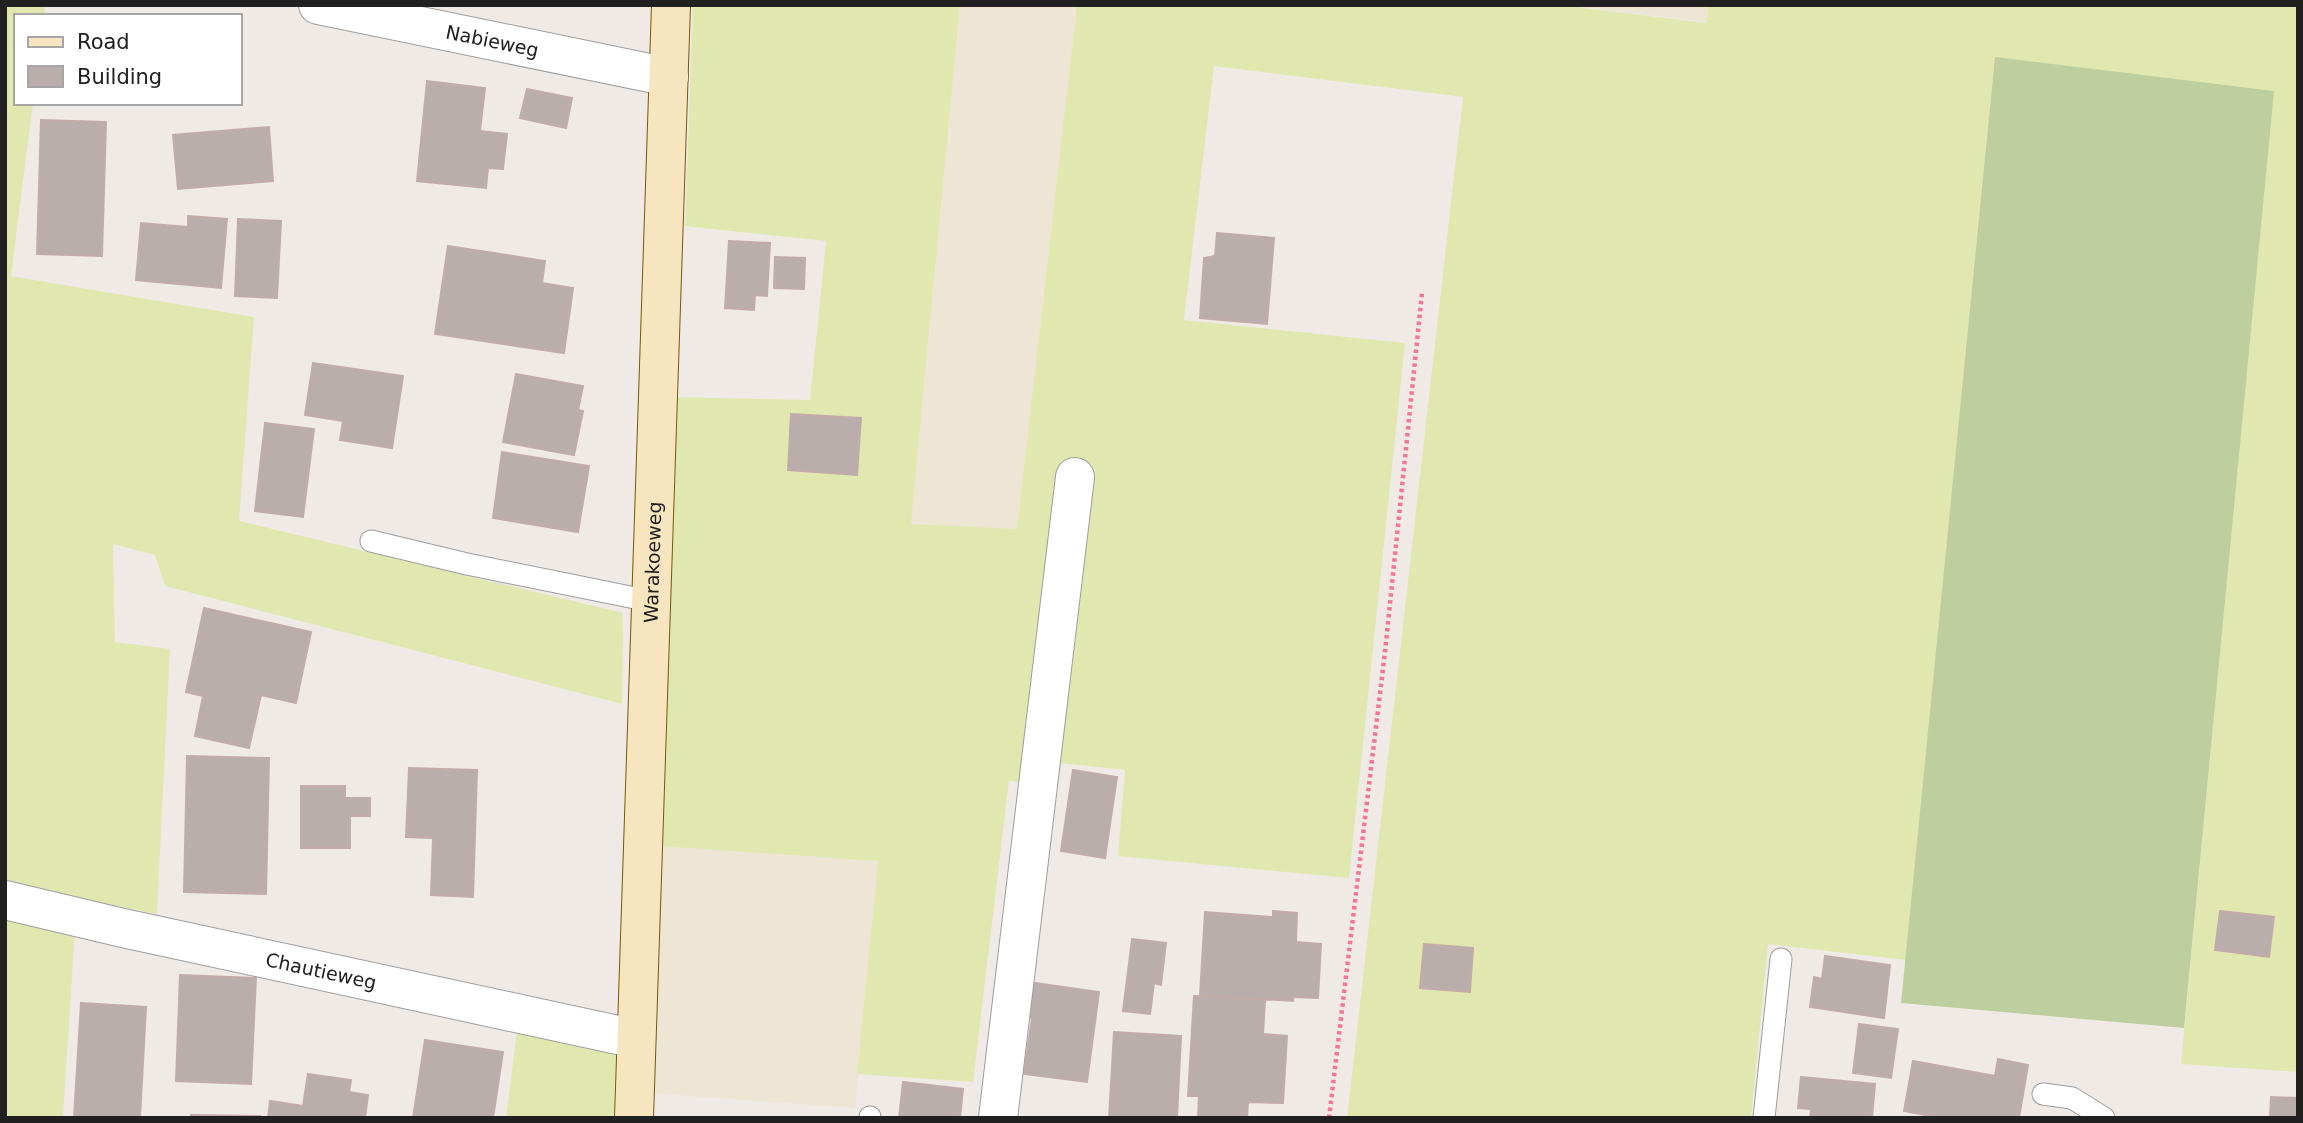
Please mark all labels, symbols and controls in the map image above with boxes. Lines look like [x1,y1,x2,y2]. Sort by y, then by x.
legend [14,14,242,105]
street label: Nabieweg [444,21,541,61]
text: Road [77,30,130,54]
text: Building [77,65,162,89]
street label: Warakoeweg [639,501,665,623]
street label: Chautieweg [264,948,379,994]

